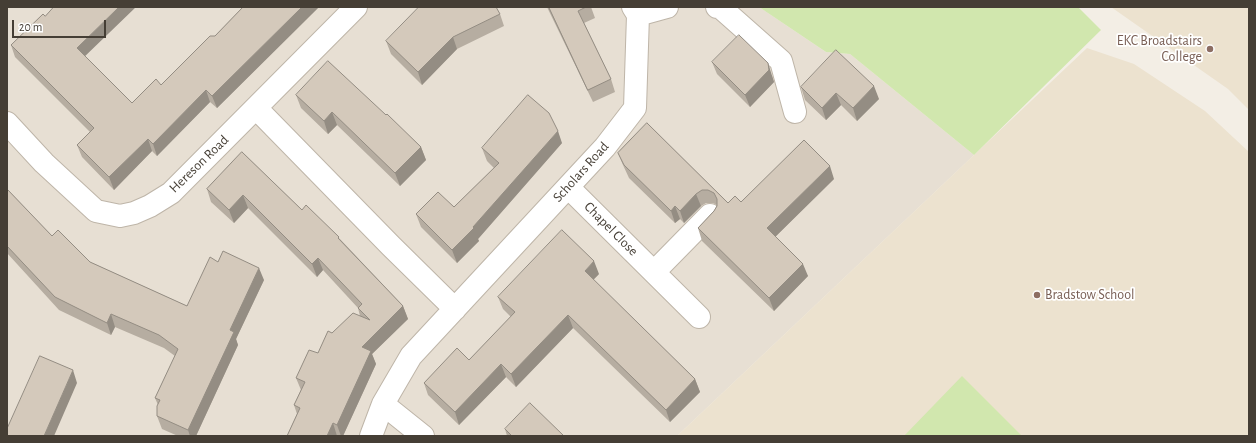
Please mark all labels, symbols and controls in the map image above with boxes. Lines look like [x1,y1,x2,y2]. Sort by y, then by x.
scale bar [14,12,108,38]
text: 20 m [19,21,42,33]
place label: EKC Broadstairs College [1117,33,1202,66]
marker: EKC Broadstairs College [1205,44,1215,54]
street label: Hereson Road [166,132,232,196]
street label: Scholars Road [549,138,613,206]
street label: Chapel Close [580,198,642,260]
place label: Bradstow School [1045,287,1135,303]
marker: Bradstow School [1032,290,1042,300]

